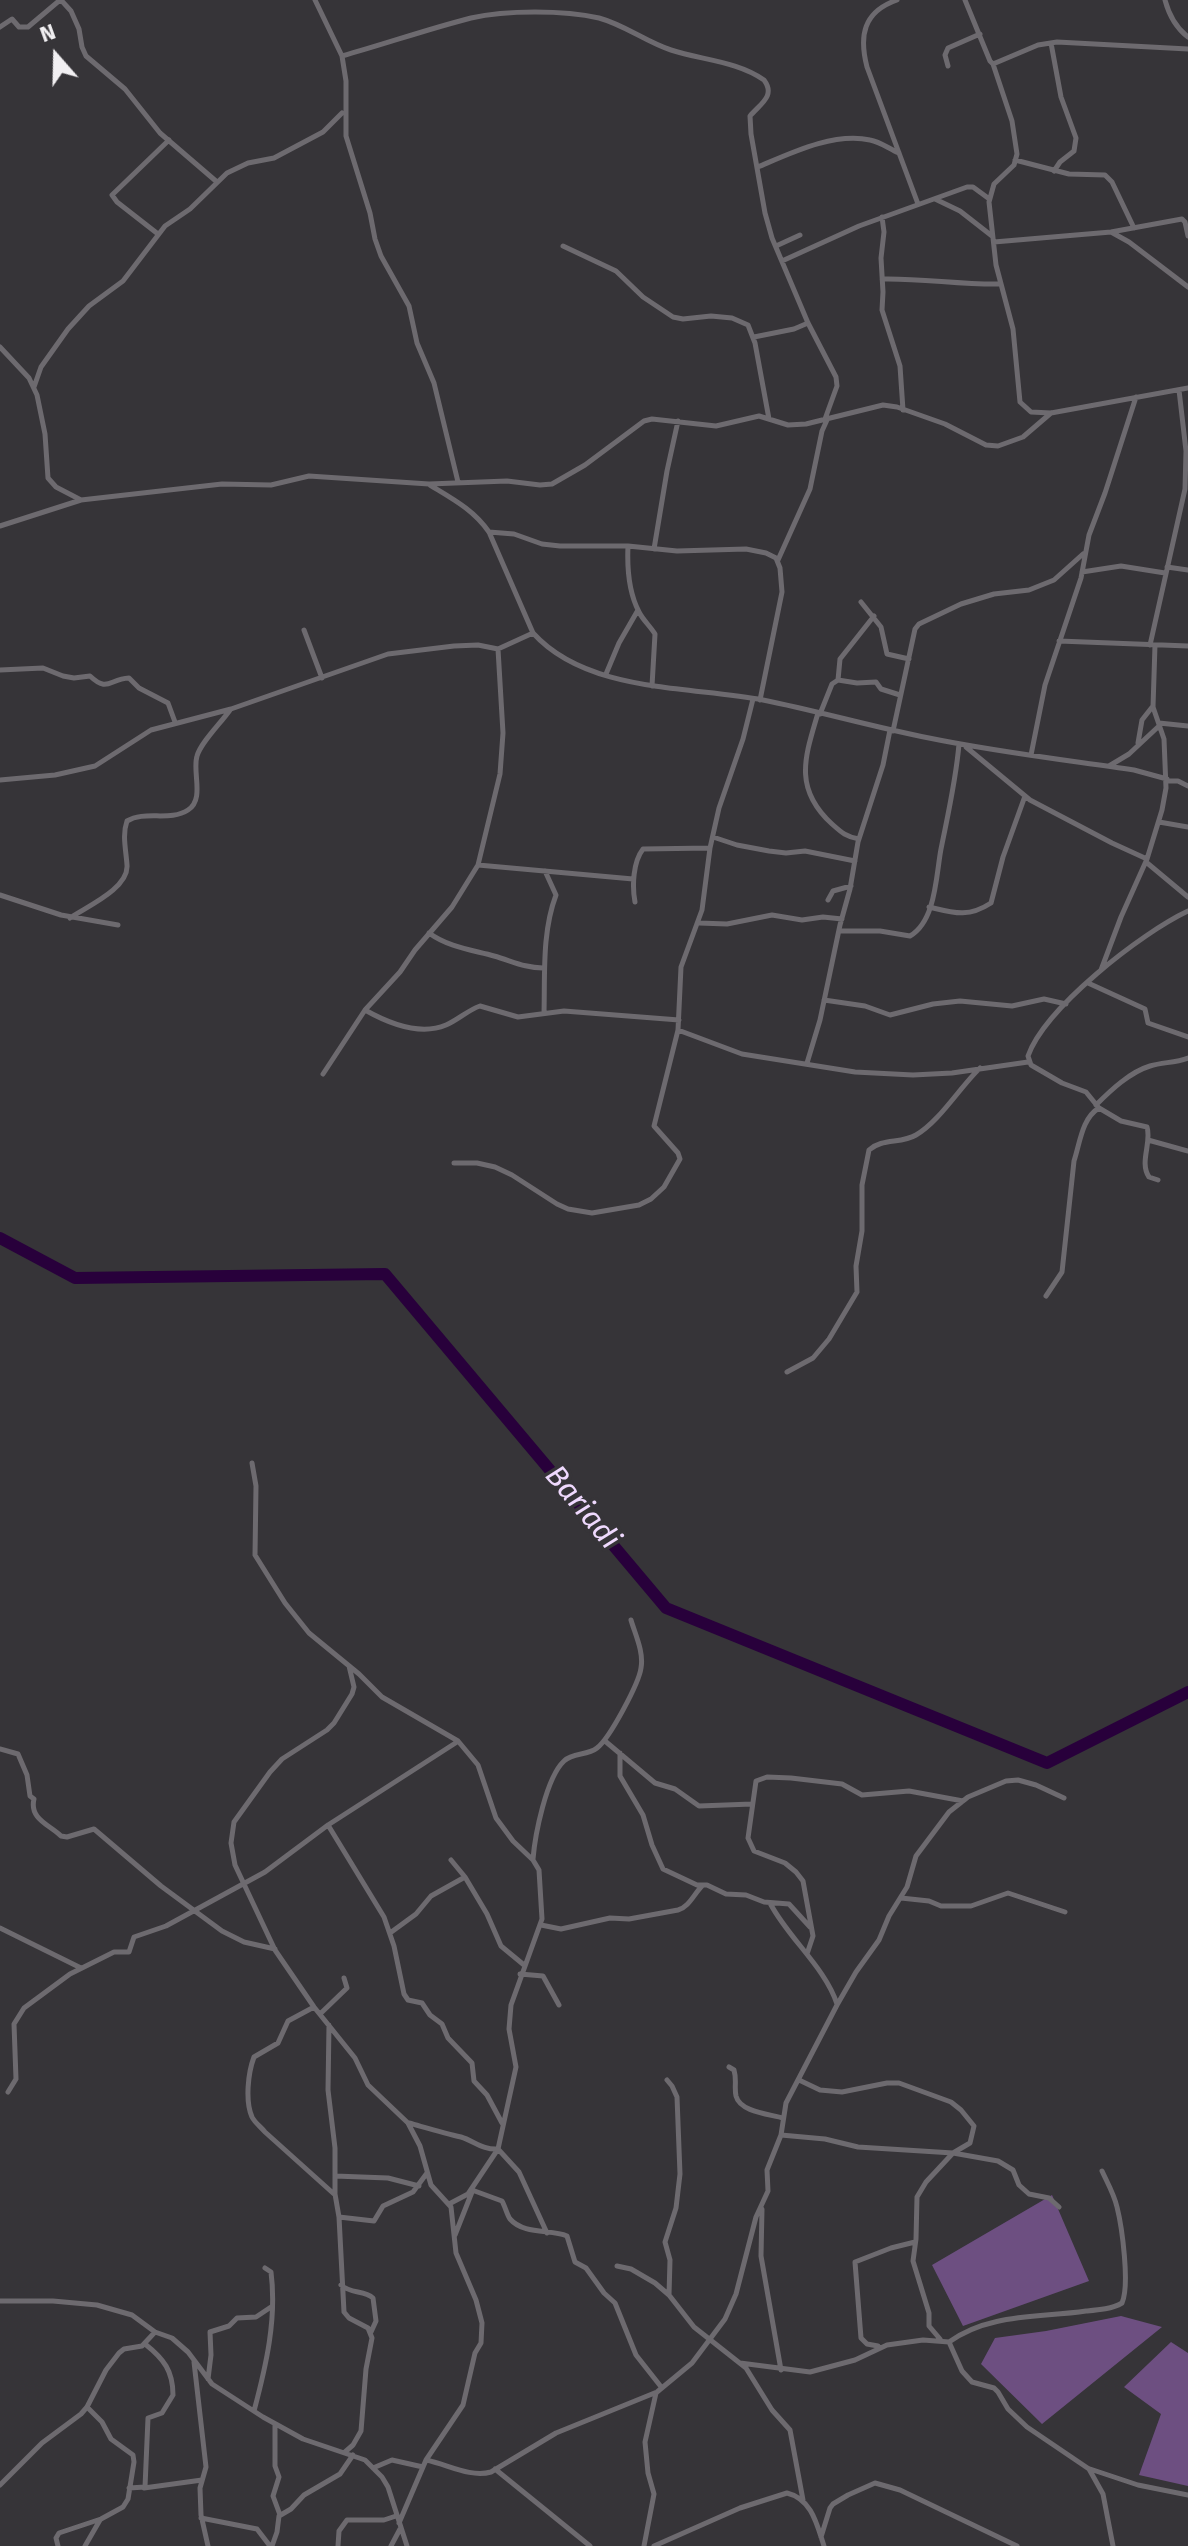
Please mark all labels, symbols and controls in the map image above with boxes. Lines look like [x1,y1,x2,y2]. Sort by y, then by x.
north arrow [16,16,96,96]
text: N [36,18,59,48]
water label: Bariadi [537,1459,627,1557]

